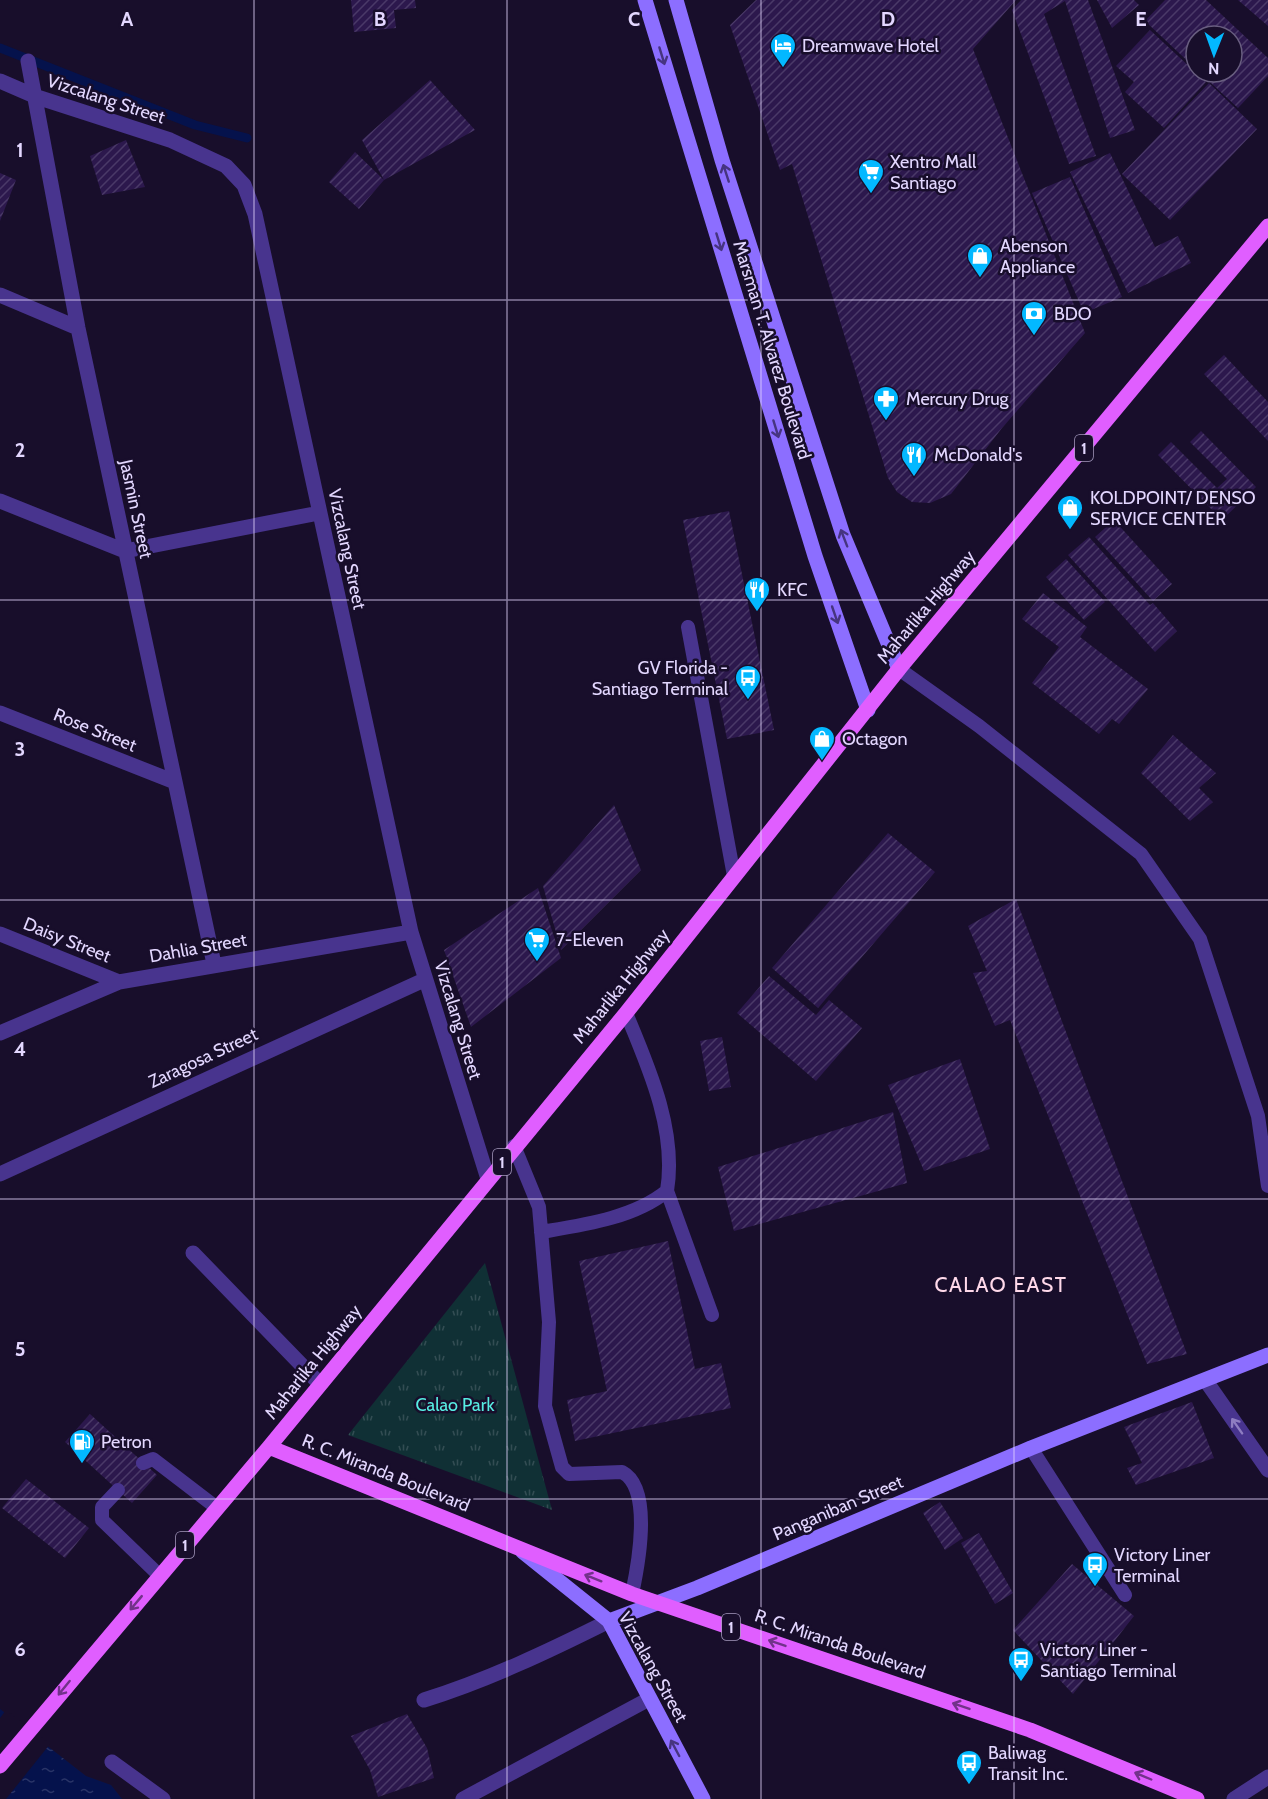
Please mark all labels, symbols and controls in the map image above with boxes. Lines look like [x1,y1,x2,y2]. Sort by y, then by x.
text: A [121,7,134,31]
text: B [374,7,386,31]
text: C [628,7,640,31]
text: D [881,7,895,31]
text: E [1135,7,1147,31]
north arrow [1184,24,1244,84]
hotel icon: Dreamwave Hotel [768,31,798,69]
place label: Dreamwave Hotel [802,35,940,57]
one-way arrow [657,46,668,65]
text: N [1208,59,1220,78]
street label: Vizcalang Street [44,70,168,128]
text: 1 [16,138,24,162]
place label: Xentro Mall Santiago [890,151,977,194]
supermarket icon: Xentro Mall Santiago [856,157,886,195]
one-way arrow [720,164,731,183]
one-way arrow [714,232,725,251]
place label: Abenson Appliance [1000,235,1075,278]
street label: Marsman T. Alvarez Boulevard [728,238,816,462]
shop icon: Abenson Appliance [965,241,995,279]
bank icon: BDO [1019,299,1049,337]
place label: BDO [1054,303,1092,325]
pharmacy icon: Mercury Drug [871,384,901,422]
place label: Mercury Drug [906,388,1010,410]
one-way arrow [771,419,782,438]
road number: 1 [1075,435,1093,461]
text: 2 [15,438,25,462]
restaurant icon: McDonald's [899,440,929,478]
place label: McDonald's [934,444,1022,466]
street label: Jasmin Street [115,457,157,560]
street label: Vizcalang Street [323,487,371,611]
place label: KOLDPOINT/ DENSO SERVICE CENTER [1090,487,1256,530]
shop icon: KOLDPOINT/ DENSO SERVICE CENTER [1055,493,1085,531]
one-way arrow [838,529,849,548]
street label: Maharlika Highway [872,546,980,668]
restaurant icon: KFC [742,575,772,613]
place label: KFC [777,579,808,601]
one-way arrow [830,605,841,624]
place label: GV Florida - Santiago Terminal [592,657,729,700]
bus stop icon: GV Florida - Santiago Terminal [733,663,763,701]
street label: Rose Street [50,703,140,757]
shop icon: Octagon [807,724,837,762]
place label: Octagon [842,728,908,750]
text: 3 [15,737,25,761]
street label: Daisy Street [20,913,114,967]
street label: Maharlika Highway [568,924,674,1048]
supermarket icon: 7-Eleven [522,925,552,963]
street label: Dahlia Street [148,929,248,967]
place label: 7-Eleven [556,929,624,951]
street label: Vizcalang Street [430,958,486,1082]
street label: Zaragosa Street [145,1023,261,1093]
text: 4 [14,1037,26,1061]
road number: 1 [493,1149,511,1175]
district label: CALAO EAST [934,1272,1068,1297]
street label: Maharlika Highway [260,1300,366,1424]
text: 5 [15,1337,25,1361]
park label: Calao Park [415,1394,495,1416]
one-way arrow [1231,1418,1243,1434]
fuel station icon: Petron [67,1427,97,1465]
street label: R. C. Miranda Boulevard [299,1429,473,1517]
place label: Petron [101,1431,152,1453]
street label: Panganiban Street [770,1471,906,1545]
road number: 1 [176,1532,194,1558]
place label: Victory Liner Terminal [1114,1544,1211,1587]
bus stop icon: Victory Liner Terminal [1080,1550,1110,1588]
one-way arrow [584,1572,602,1583]
one-way arrow [129,1595,142,1611]
street label: R. C. Miranda Boulevard [752,1604,928,1684]
street label: Vizcalang Street [614,1608,692,1726]
road number: 1 [722,1614,740,1640]
one-way arrow [768,1636,787,1647]
text: 6 [14,1637,26,1661]
place label: Victory Liner - Santiago Terminal [1040,1639,1177,1682]
bus stop icon: Victory Liner - Santiago Terminal [1006,1645,1036,1683]
one-way arrow [58,1680,71,1696]
one-way arrow [952,1699,971,1710]
one-way arrow [669,1739,680,1757]
place label: Baliwag Transit Inc. [988,1742,1068,1785]
bus stop icon: Baliwag Transit Inc. [954,1748,984,1786]
one-way arrow [1134,1770,1152,1782]

